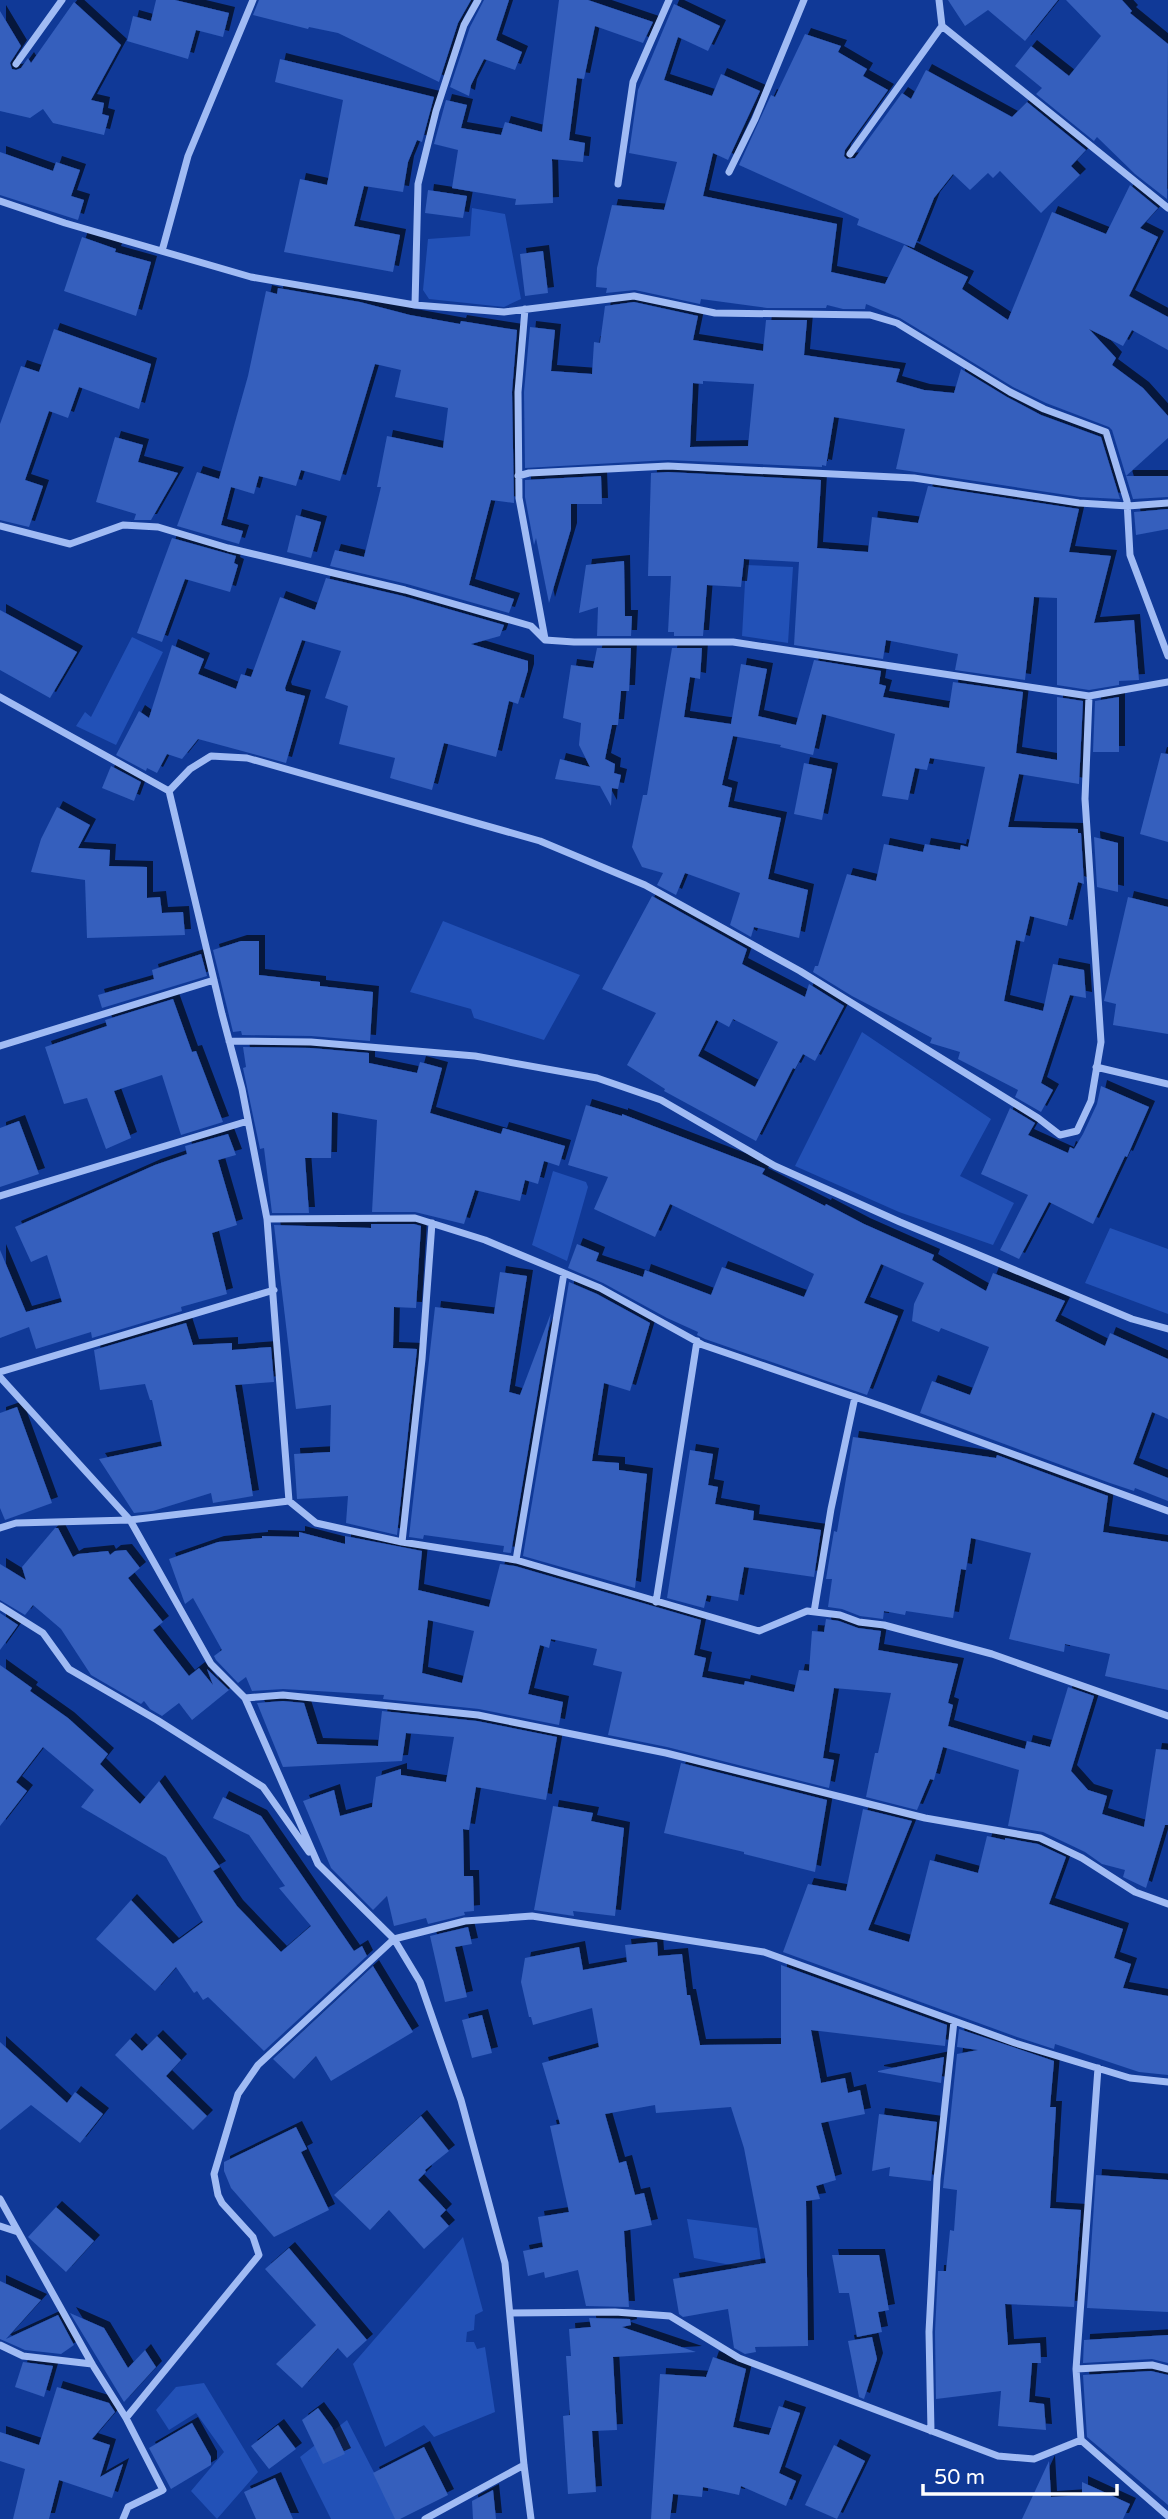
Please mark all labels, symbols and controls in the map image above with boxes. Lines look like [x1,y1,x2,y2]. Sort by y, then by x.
scale bar [923,2452,1117,2496]
text: 50 m [934,2465,985,2490]

